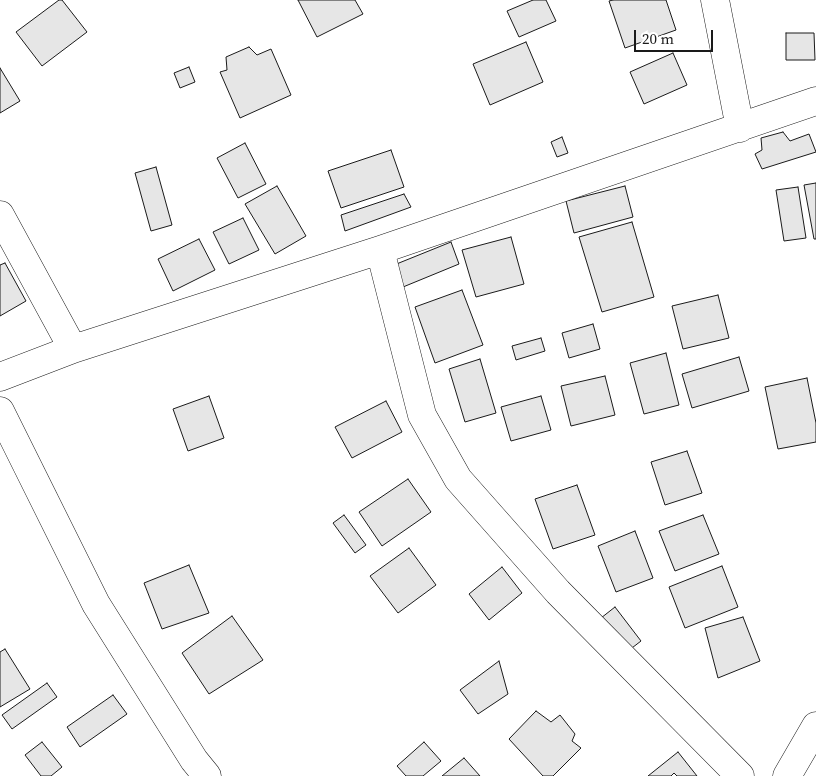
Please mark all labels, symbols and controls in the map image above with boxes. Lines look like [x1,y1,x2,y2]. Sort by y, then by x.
scale bar [636,20,715,52]
text: 20 m [642,28,674,49]

